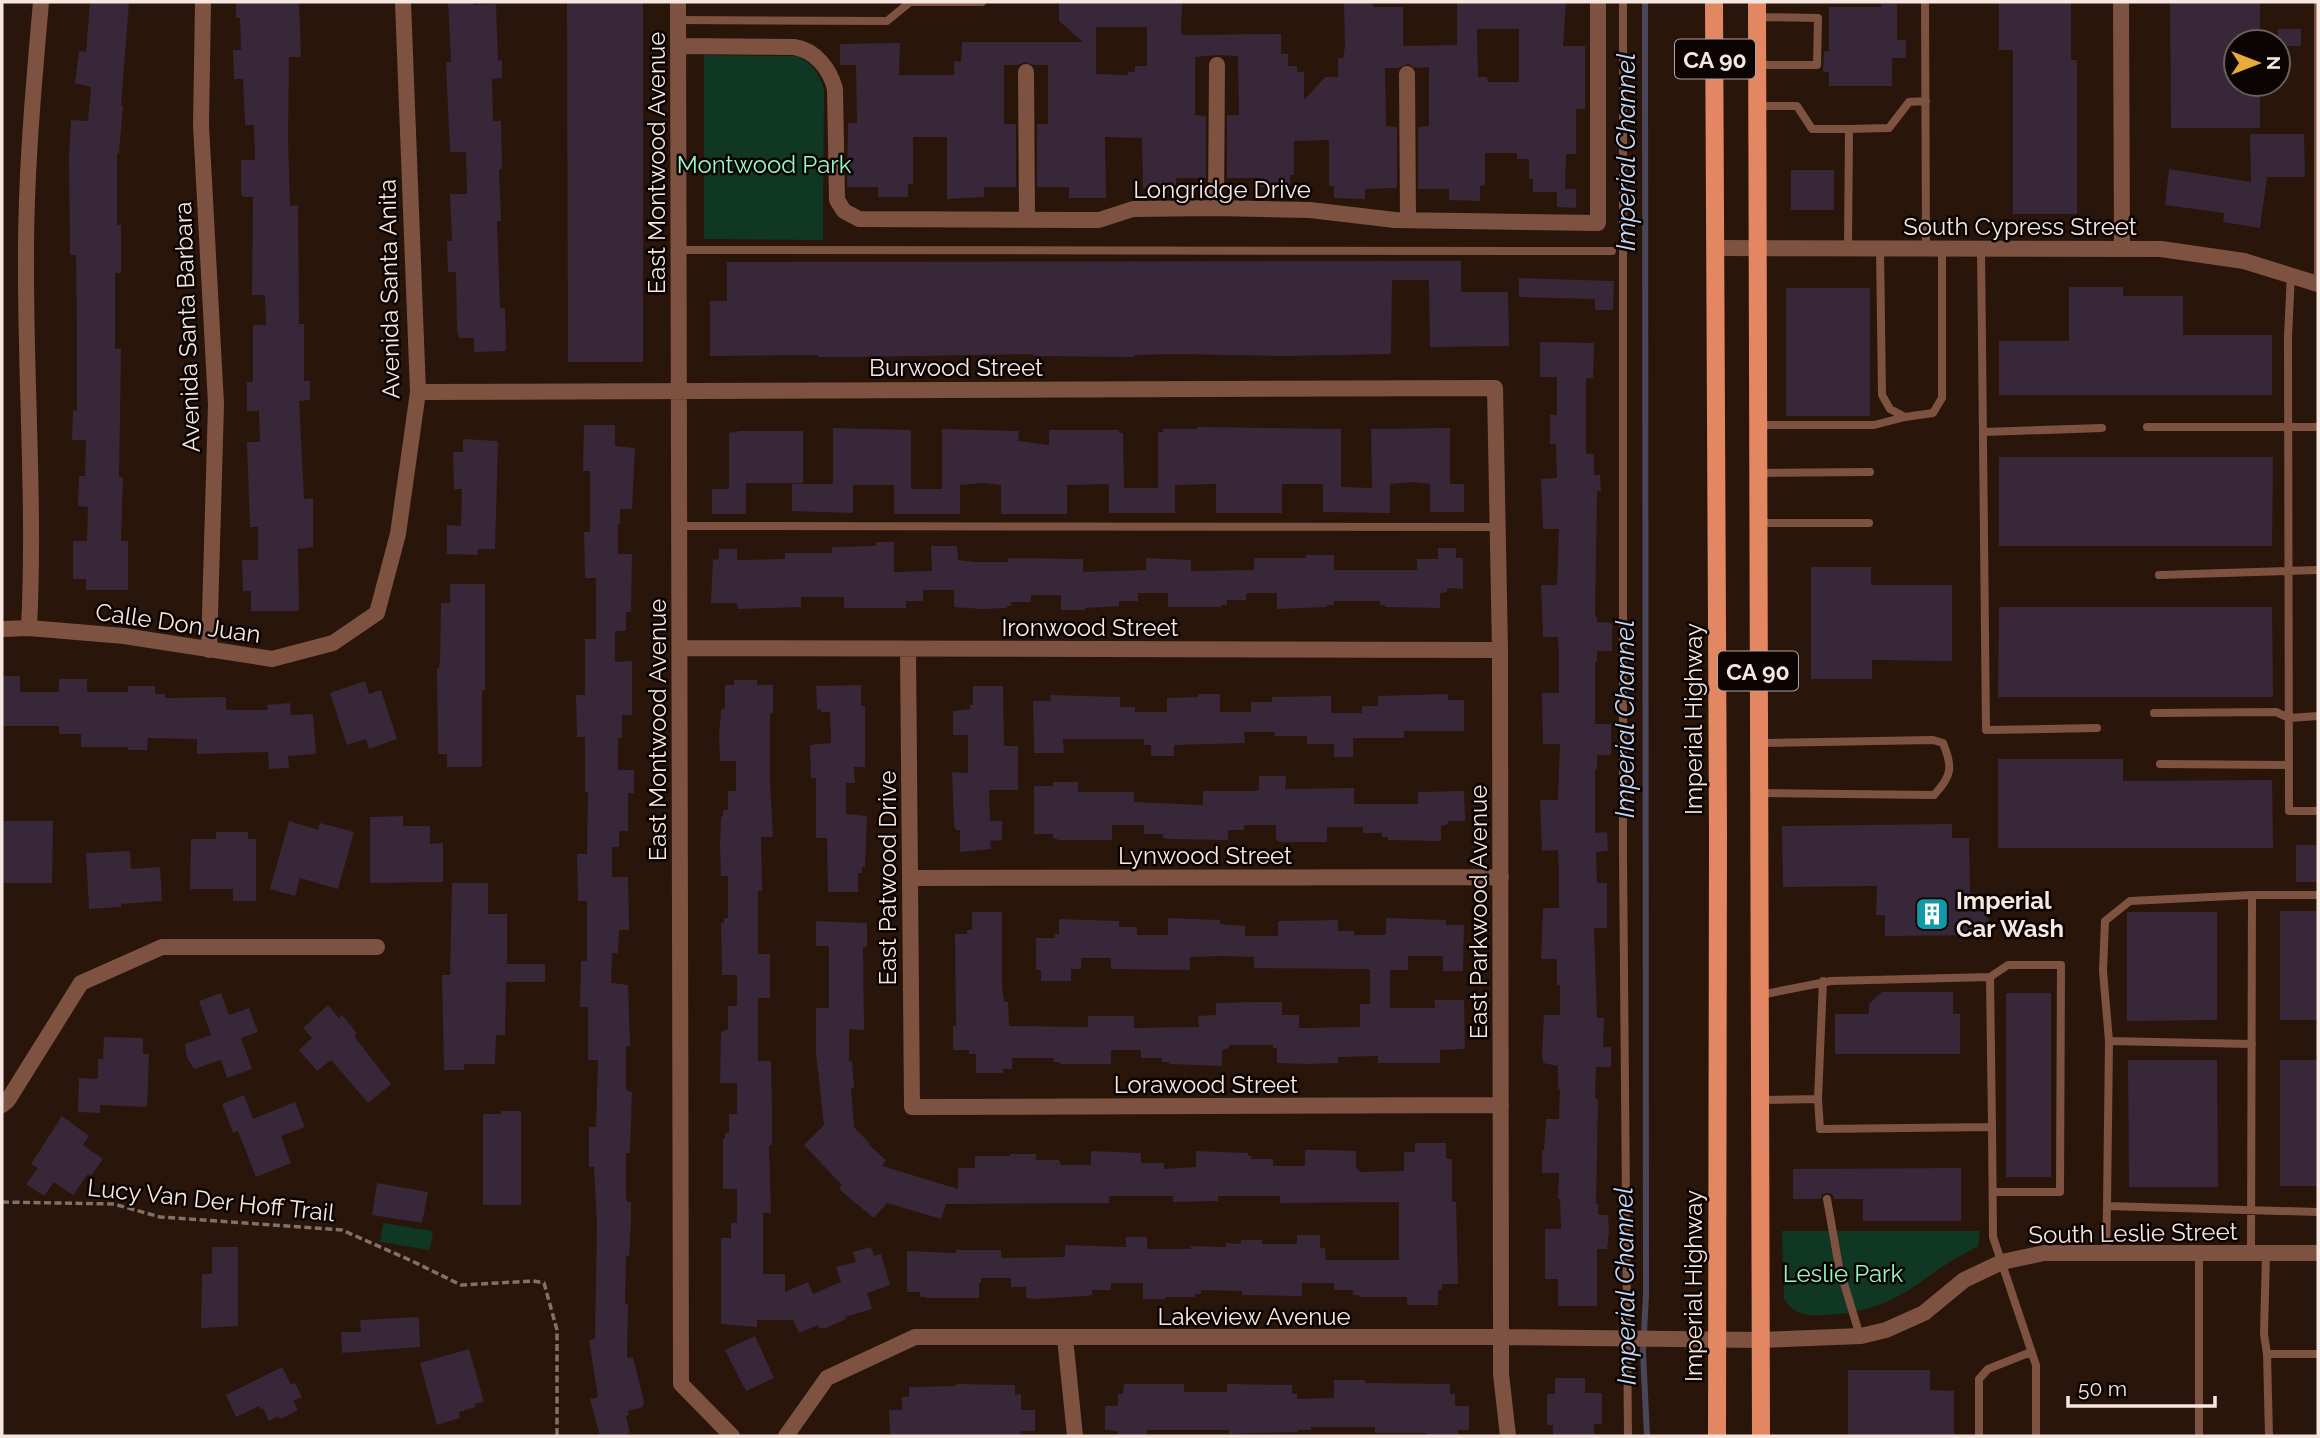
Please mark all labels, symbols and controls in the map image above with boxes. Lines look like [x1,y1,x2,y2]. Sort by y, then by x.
north arrow [2222,28,2292,98]
street label: East Montwood Avenue [642,32,671,294]
road number: CA 90 [1675,40,1755,78]
water label: Imperial Channel [1611,53,1641,251]
text: N [2263,56,2285,70]
park label: Montwood Park [677,150,852,179]
street label: Longridge Drive [1133,175,1311,204]
street label: Avenida Santa Anita [373,179,405,399]
street label: Avenida Santa Barbara [168,201,206,453]
street label: South Cypress Street [1903,212,2137,241]
street label: Burwood Street [869,353,1043,382]
street label: Calle Don Juan [94,597,262,649]
street label: East Montwood Avenue [643,599,672,861]
street label: Ironwood Street [1001,613,1179,642]
water label: Imperial Channel [1610,620,1640,818]
street label: Imperial Highway [1679,623,1708,815]
road number: CA 90 [1718,652,1798,691]
street label: East Patwood Drive [873,770,902,986]
street label: East Parkwood Avenue [1464,785,1493,1039]
street label: Lynwood Street [1118,841,1292,870]
place label: Imperial Car Wash [1956,886,2064,943]
building icon: Imperial Car Wash [1913,895,1951,933]
street label: Lorawood Street [1114,1070,1298,1099]
street label: Lucy Van Der Hoff Trail [86,1173,337,1227]
water label: Imperial Channel [1608,1187,1642,1385]
street label: Imperial Highway [1679,1190,1708,1382]
street label: South Leslie Street [2028,1217,2238,1249]
park label: Leslie Park [1783,1259,1903,1288]
street label: Lakeview Avenue [1157,1302,1351,1331]
scale bar [2068,1364,2215,1408]
text: 50 m [2078,1376,2127,1401]

